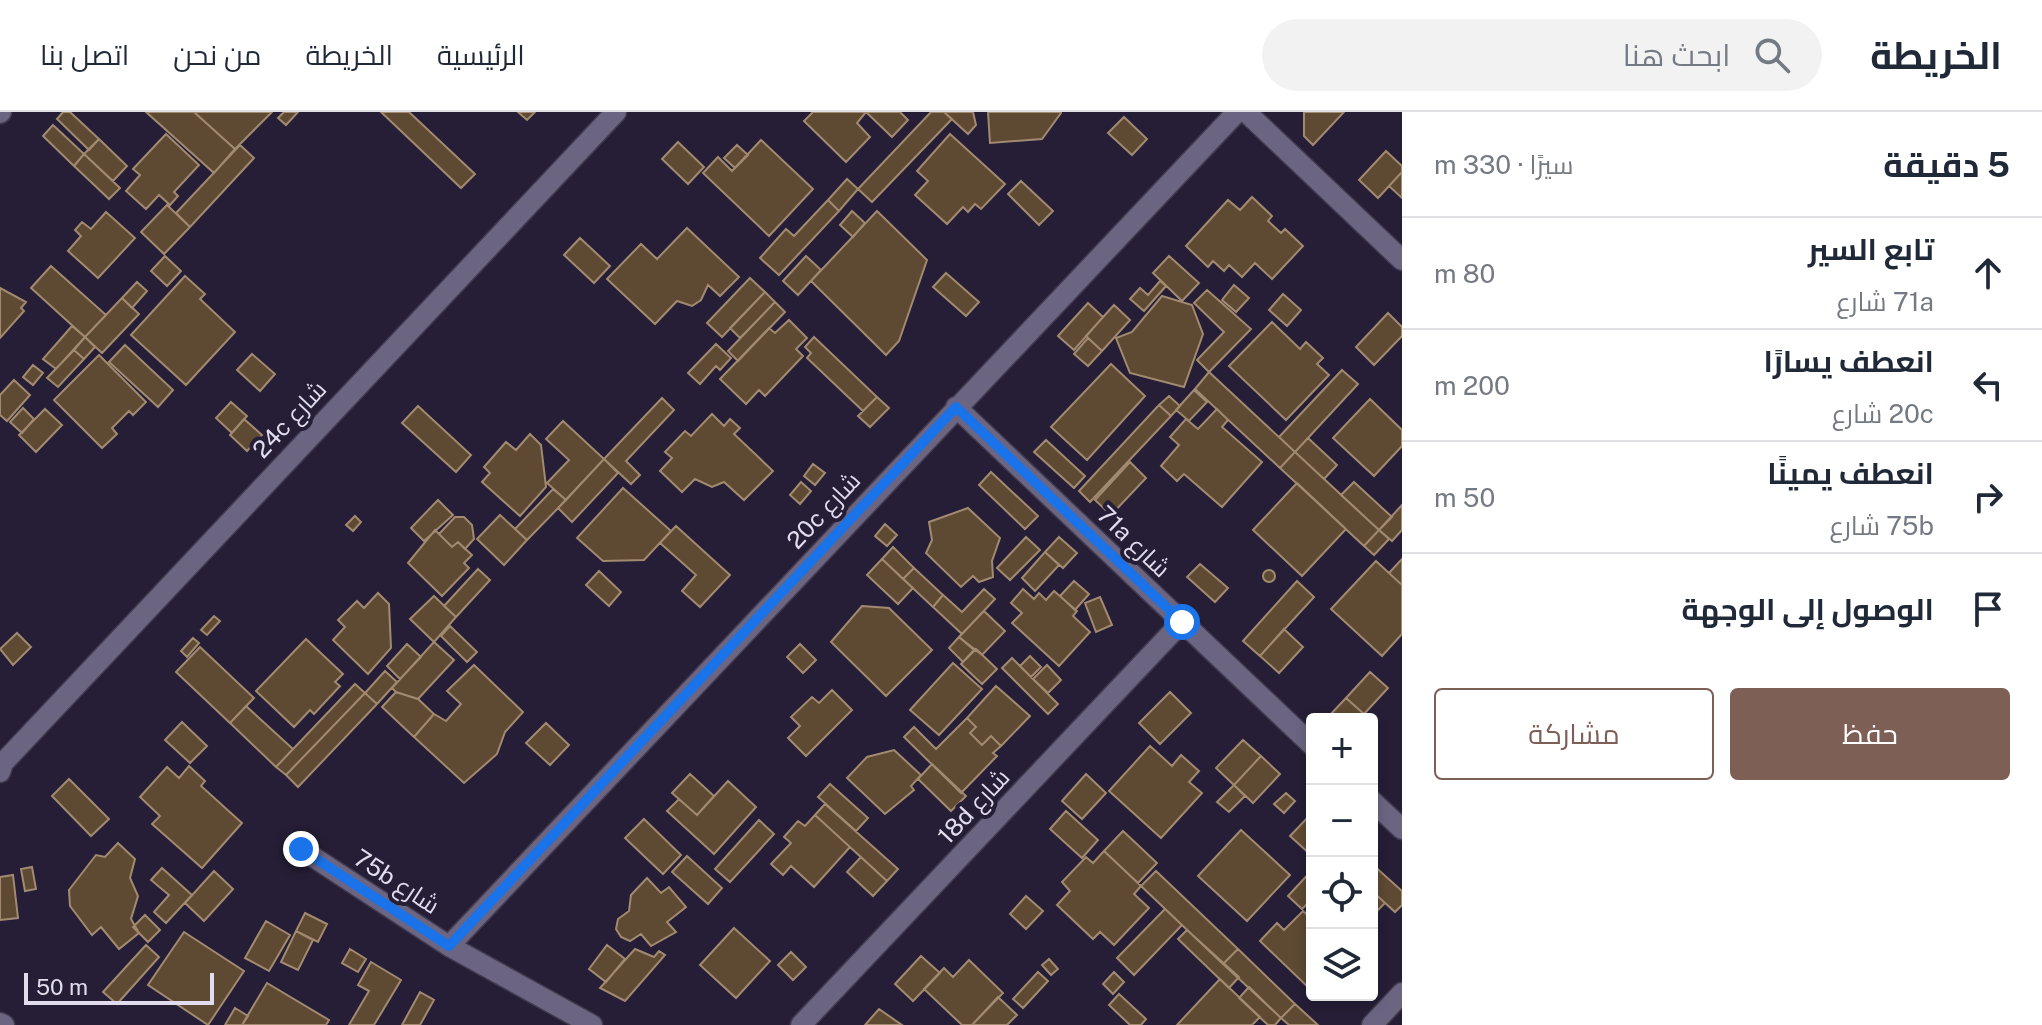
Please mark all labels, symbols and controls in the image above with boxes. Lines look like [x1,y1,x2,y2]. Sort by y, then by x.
search box [1262,19,1822,91]
icon: search [1750,33,1794,77]
text: الخريطة [1870,33,2002,78]
text: ابحث هنا [1623,37,1730,73]
text: اتصل بنا [40,38,129,71]
text: من نحن [173,38,262,71]
text: الخريطة [306,38,393,71]
text: الرئيسية [437,38,525,71]
text: 5 دقيقة [1883,145,2010,185]
text: سيرًا · 330 m [1434,149,1574,180]
text: تابع السير [1808,231,1934,267]
icon: ahead [1966,251,2010,295]
text: 80 m [1434,258,1495,289]
text: 71a شارع [1836,286,1934,317]
text: انعطف يسارًا [1764,343,1934,379]
icon: left [1966,363,2010,407]
text: 200 m [1434,370,1510,401]
street label: 24c شارع [246,375,334,465]
text: 20c شارع [1832,398,1934,429]
text: انعطف يمينًا [1767,455,1934,491]
street label: 20c شارع [781,466,868,556]
icon: right [1966,475,2010,519]
text: 50 m [1434,482,1495,513]
street label: 71a شارع [1090,500,1176,585]
text: 75b شارع [1830,510,1934,541]
icon: arrive [1966,587,2010,631]
text: الوصول إلى الوجهة [1681,591,1934,627]
route start [1164,604,1200,640]
button: مشاركة [1434,688,1714,780]
button: حفظ [1730,688,2010,780]
map controls [1306,713,1378,1001]
button: + [1306,713,1378,785]
street label: 18d شارع [931,763,1017,851]
button: − [1306,785,1378,857]
route end [283,831,319,867]
street label: 75b شارع [347,843,445,921]
button: locate [1306,857,1378,929]
button: layers [1306,929,1378,1001]
scale bar [24,969,214,1005]
text: 50 m [36,974,88,1000]

